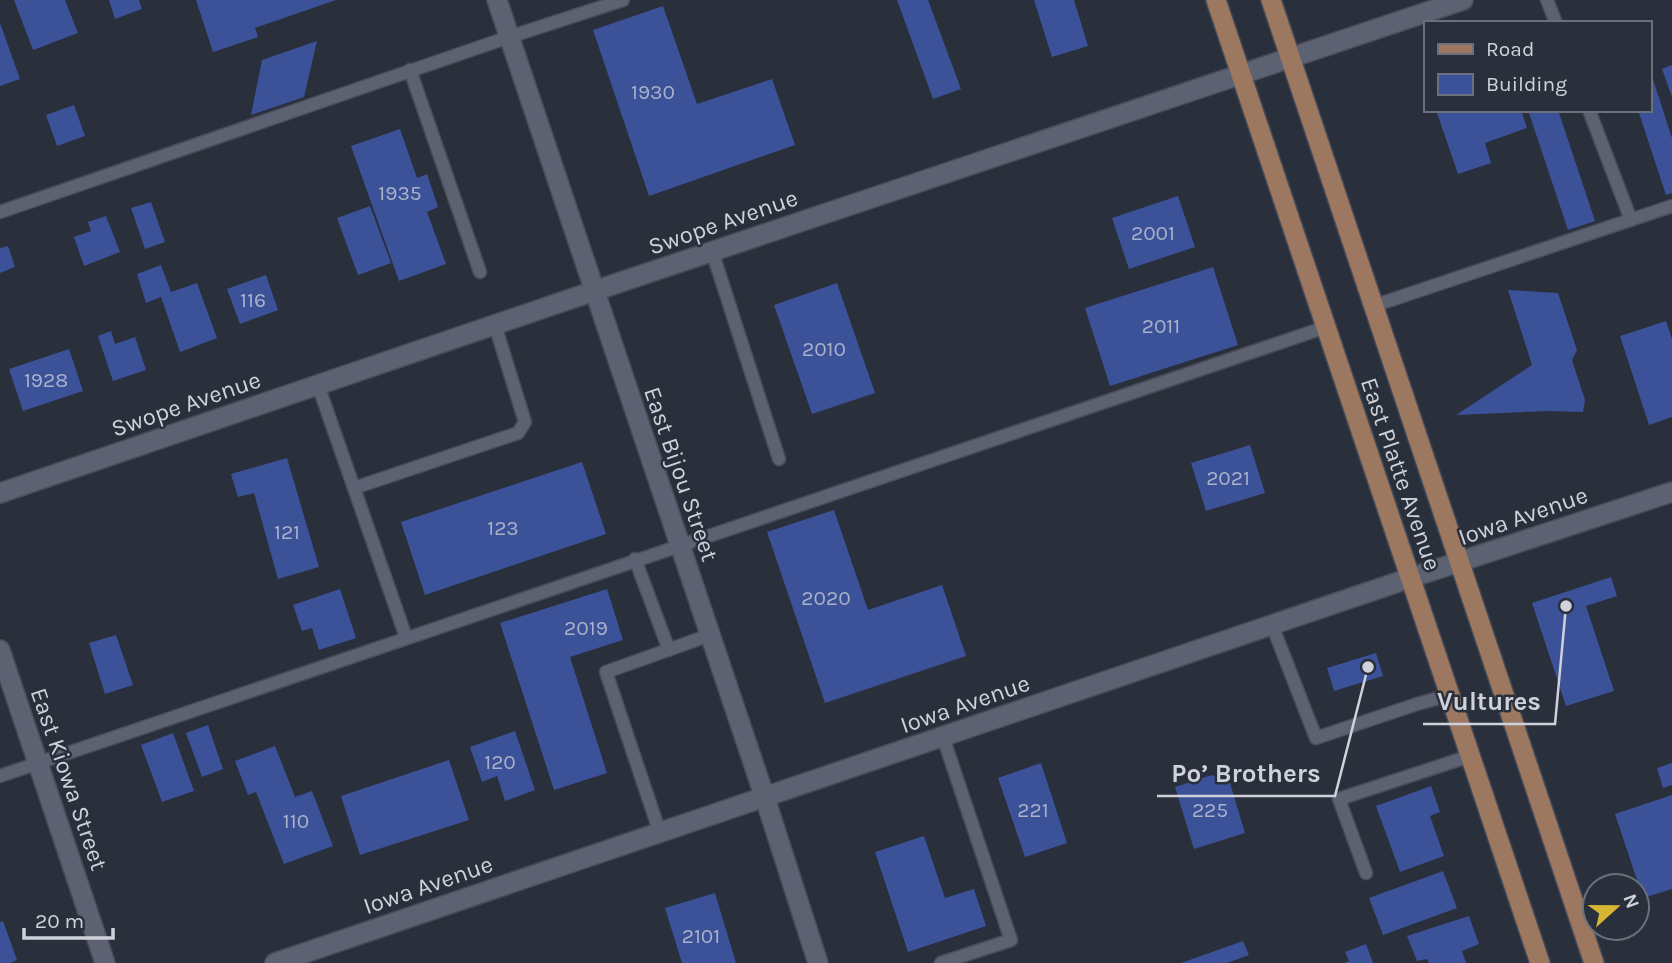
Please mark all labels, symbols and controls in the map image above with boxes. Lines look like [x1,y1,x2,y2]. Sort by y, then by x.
legend [1424,21,1651,112]
text: Road [1486,37,1534,61]
text: Building [1486,72,1567,96]
house number: 1930 [631,80,675,104]
house number: 1935 [378,181,422,205]
street label: Swope Avenue [645,183,801,261]
house number: 2001 [1131,221,1175,245]
house number: 116 [240,288,266,312]
house number: 2011 [1142,314,1180,338]
house number: 2010 [802,337,846,361]
street label: Swope Avenue [108,365,264,443]
house number: 1928 [24,368,68,392]
street label: East Platte Avenue [1355,374,1447,574]
street label: East Bijou Street [638,383,724,565]
house number: 2021 [1206,466,1250,490]
street label: Iowa Avenue [1455,481,1591,551]
house number: 123 [487,516,519,540]
house number: 121 [274,520,300,544]
house number: 2020 [801,586,851,610]
house number: 2019 [564,616,608,640]
street label: Iowa Avenue [897,669,1033,739]
callout: Vultures [1423,677,1555,724]
street label: East Kiowa Street [25,684,113,874]
text: Vultures [1437,686,1541,717]
callout: Po’ Brothers [1157,749,1335,796]
house number: 120 [484,750,516,774]
text: Po’ Brothers [1171,758,1321,789]
house number: 221 [1017,798,1049,822]
house number: 225 [1192,798,1228,822]
house number: 110 [283,809,309,833]
street label: Iowa Avenue [360,850,496,920]
north arrow [1581,872,1651,942]
text: N [1618,891,1644,912]
scale bar [24,897,114,941]
text: 20 m [35,909,84,933]
house number: 2101 [682,924,720,948]

